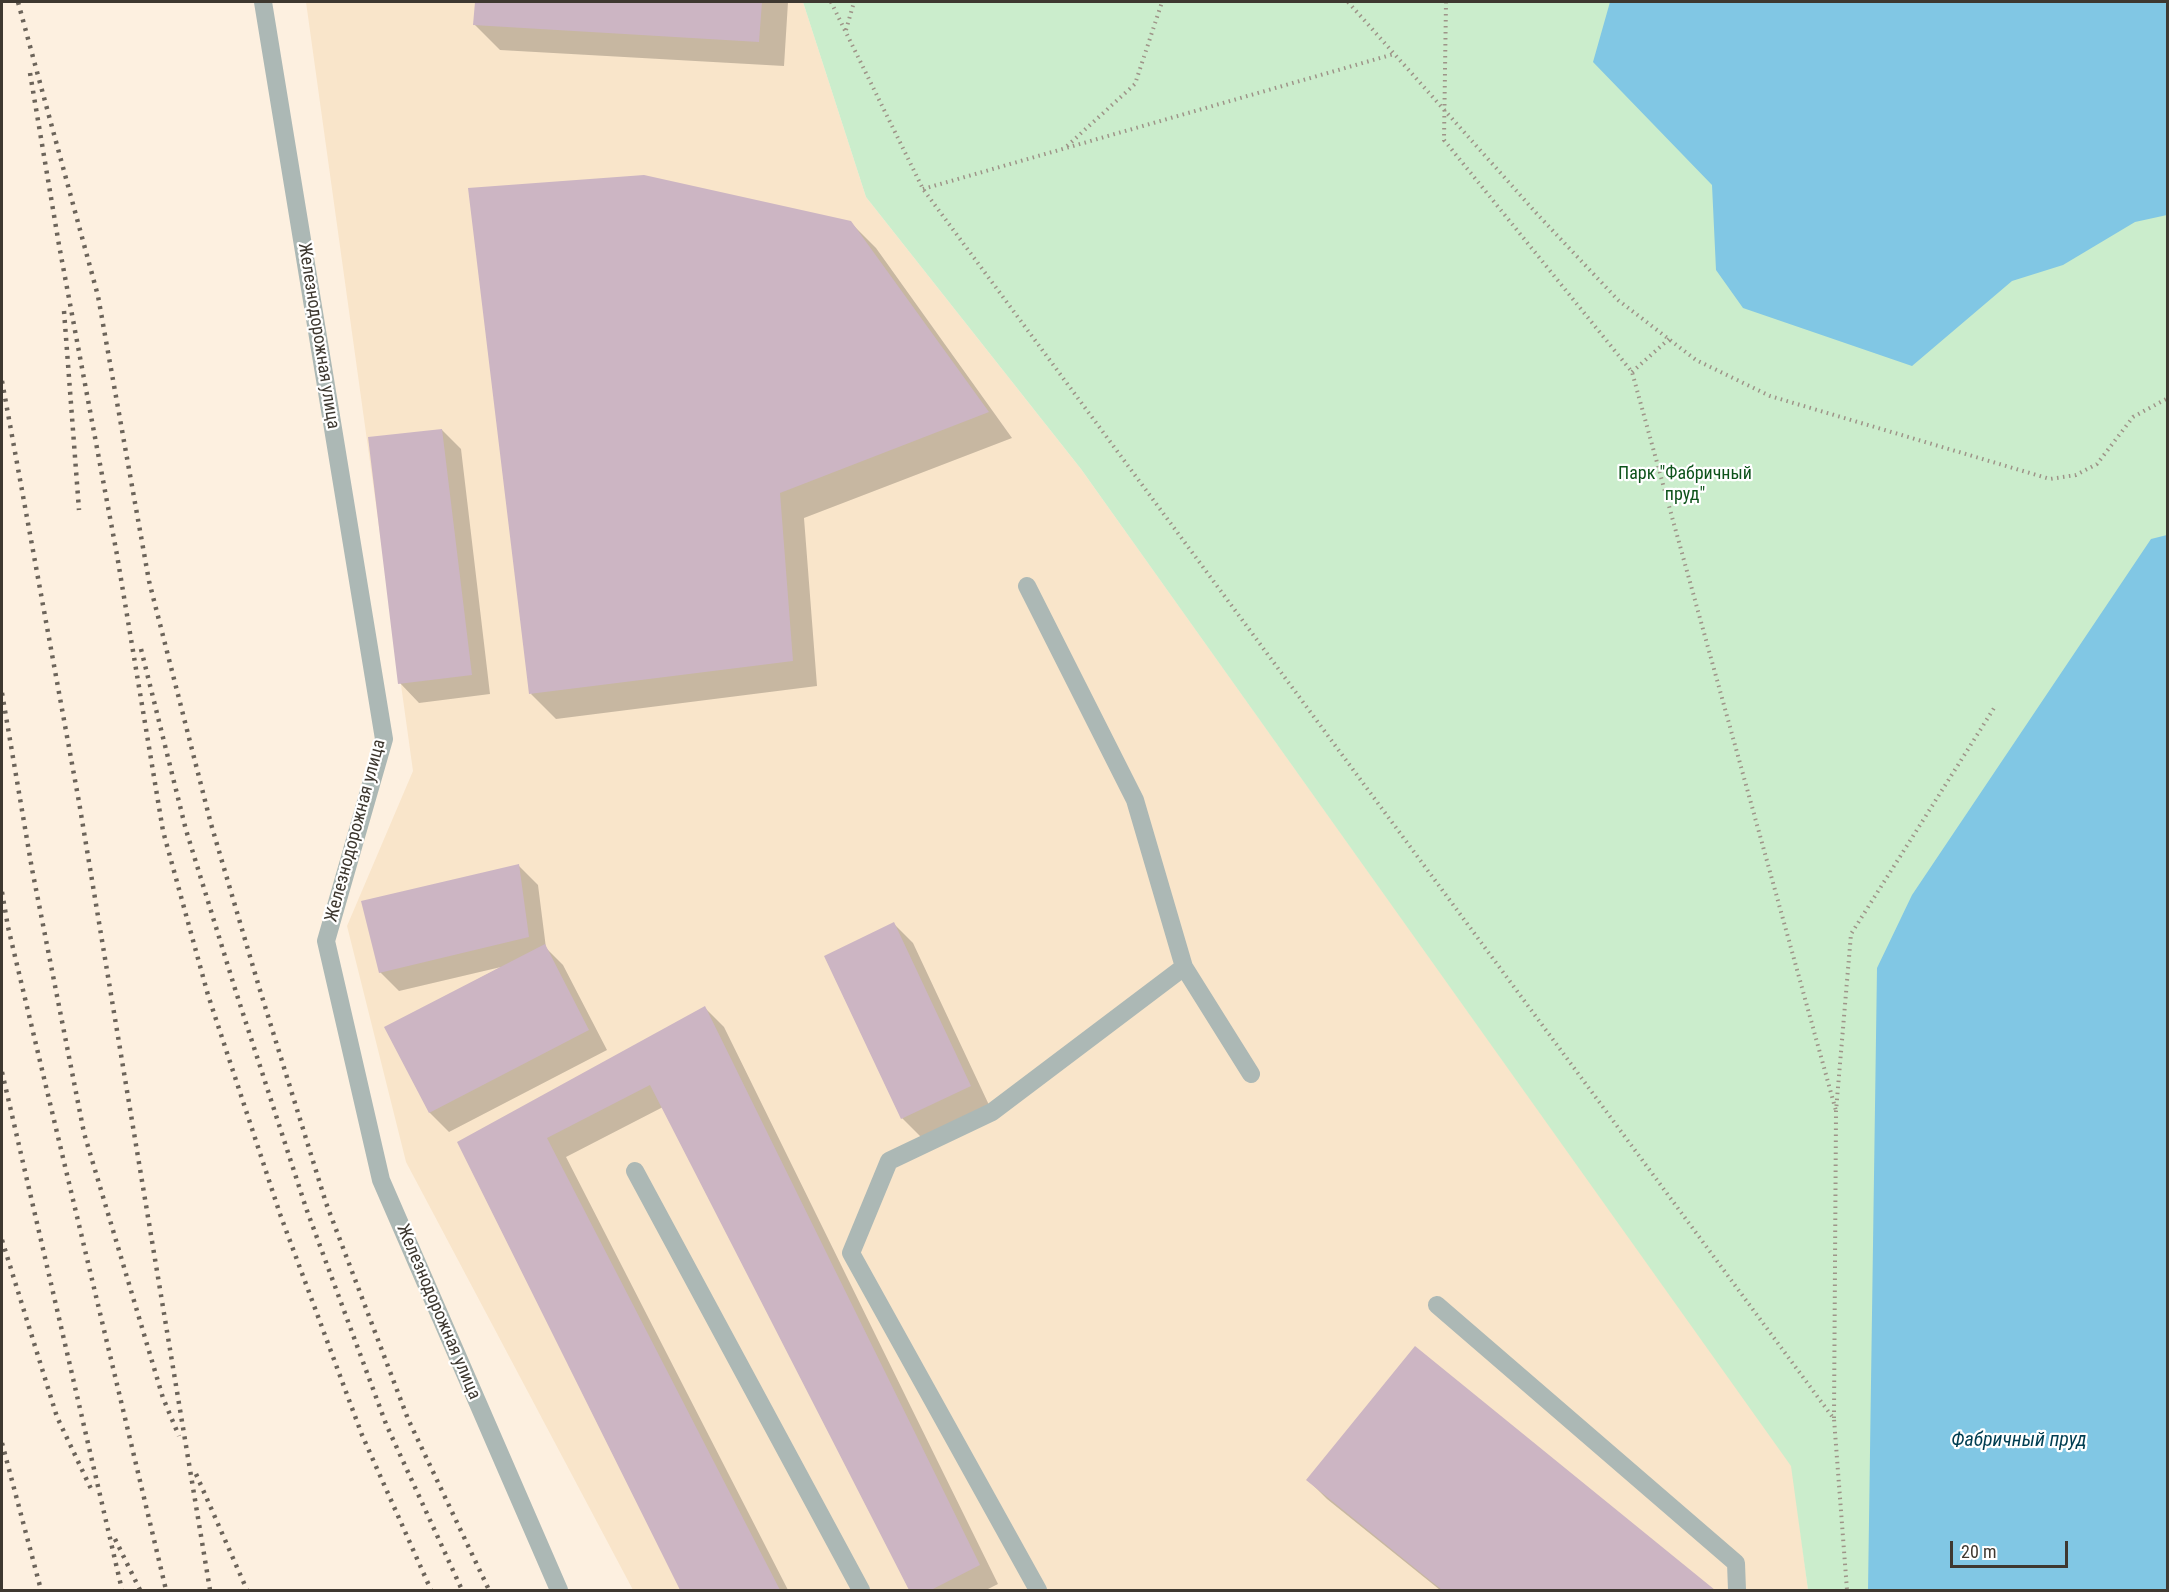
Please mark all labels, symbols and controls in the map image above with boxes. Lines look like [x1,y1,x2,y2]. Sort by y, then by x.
street label: Железнодорожная улица [293,241,343,431]
park label: Парк "Фабричный пруд" [1618,463,1752,506]
street label: Железнодорожная улица [321,737,391,925]
street label: Железнодорожная улица [391,1221,485,1403]
water label: Фабричный пруд [1951,1429,2087,1453]
scale bar [1953,1529,2072,1567]
text: 20 m [1961,1541,1996,1562]

